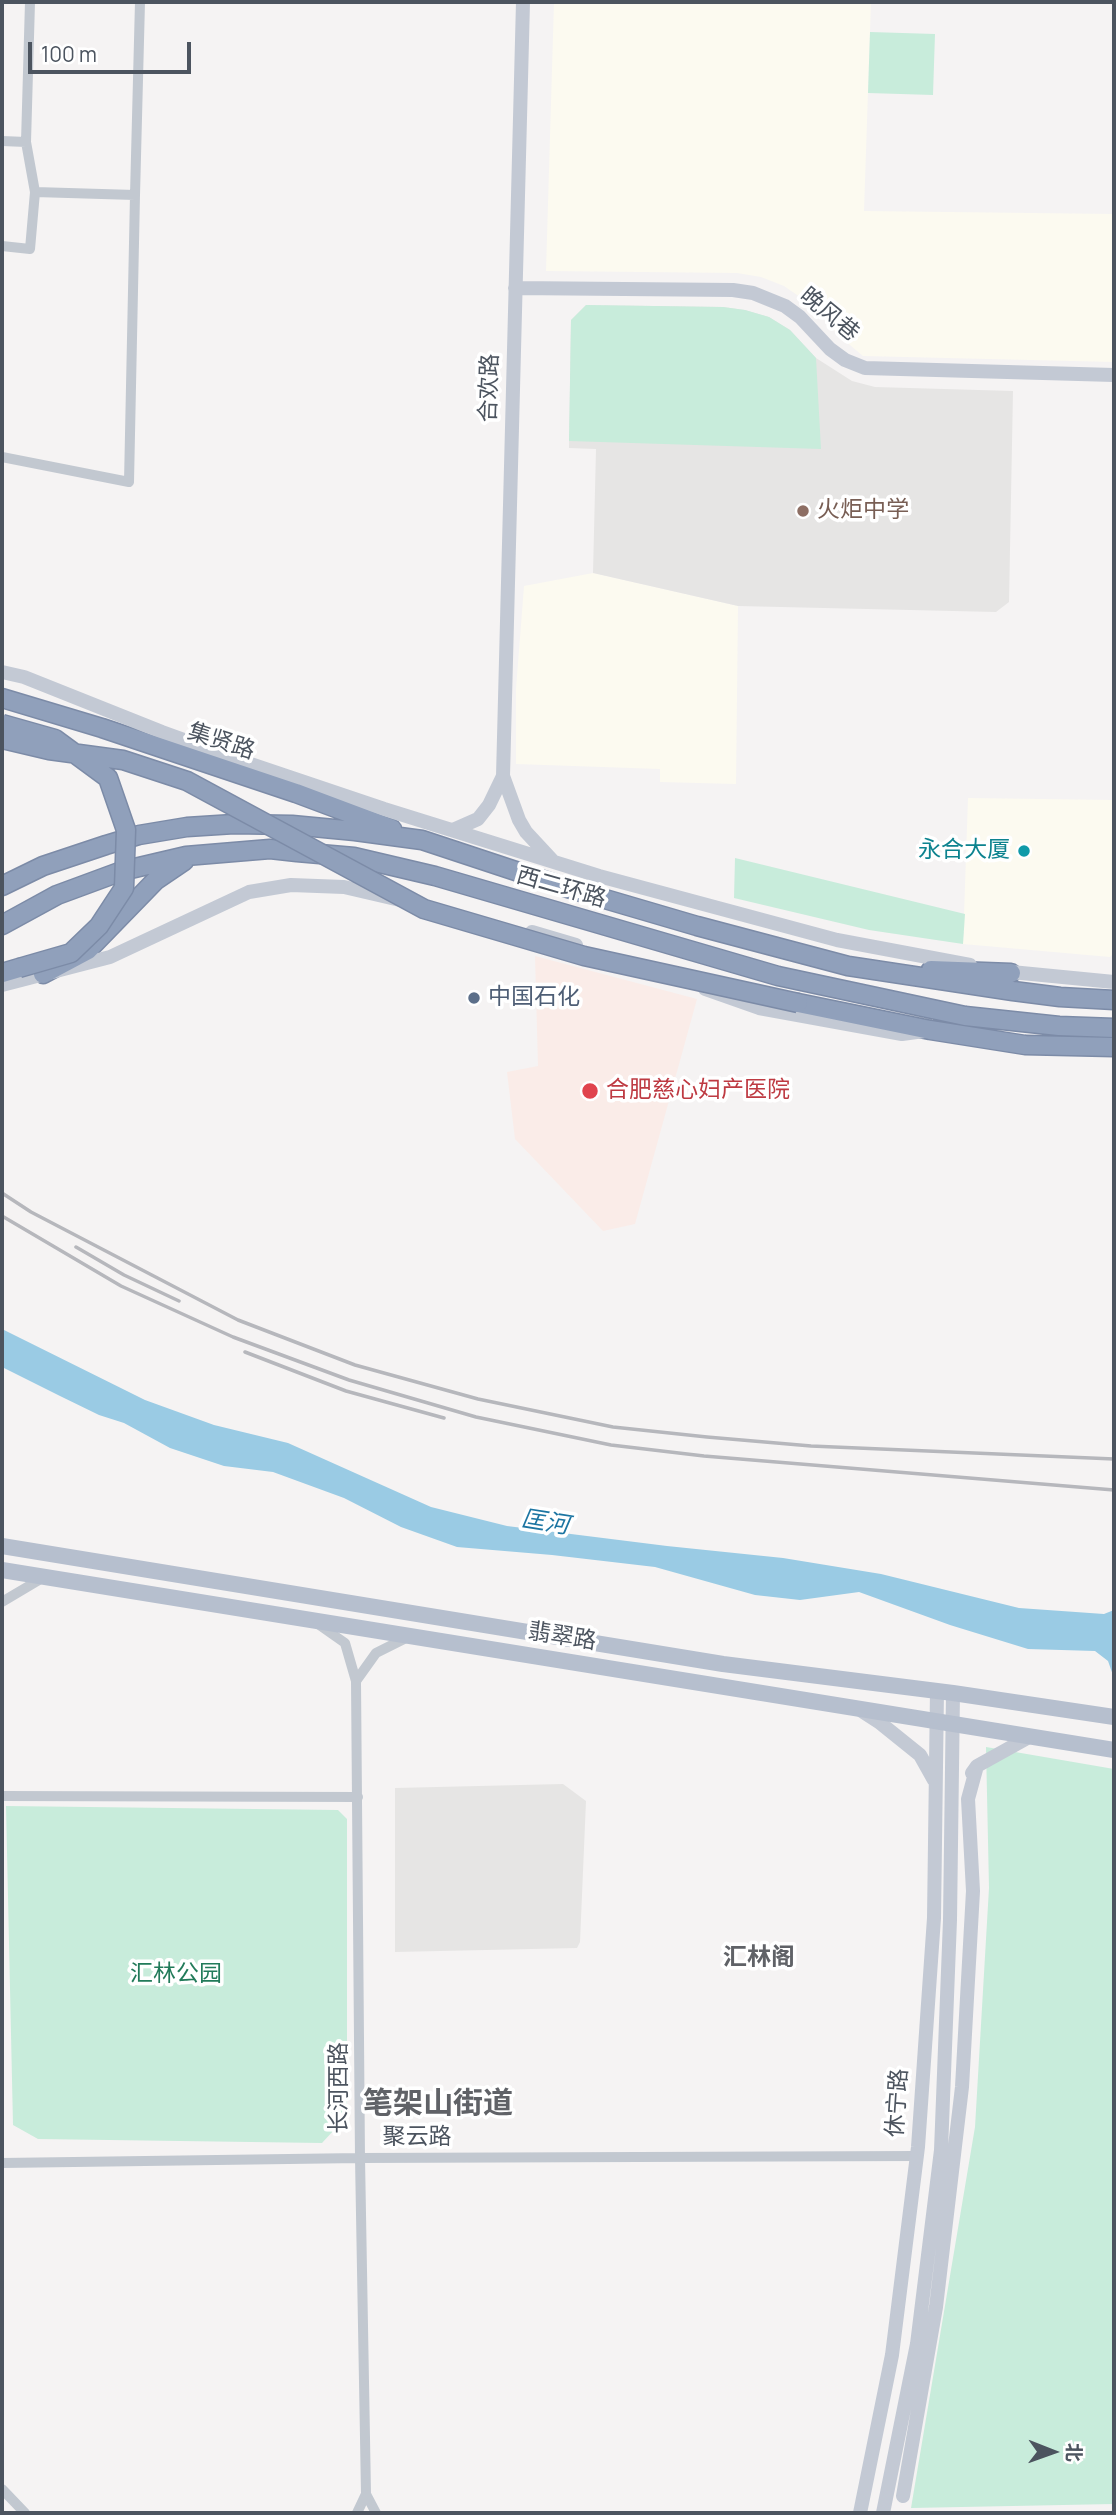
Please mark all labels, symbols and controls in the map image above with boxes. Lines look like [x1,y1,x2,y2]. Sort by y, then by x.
scale bar [32,28,194,72]
text: 100 m [41,40,97,68]
street label: 晚风巷 [794,282,864,348]
street label: 合欢路 [475,353,505,423]
place label: 火炬中学 [817,497,909,525]
marker: 火炬中学 [795,503,811,519]
street label: 集贤路 [184,718,258,766]
place label: 永合大厦 [918,837,1010,865]
marker: 永合大厦 [1016,843,1032,859]
street label: 西二环路 [513,862,609,914]
place label: 中国石化 [488,984,580,1012]
marker: 中国石化 [466,990,482,1006]
place label: 合肥慈心妇产医院 [606,1077,790,1105]
marker: 合肥慈心妇产医院 [580,1081,600,1101]
water label: 匡河 [519,1505,571,1541]
street label: 翡翠路 [526,1618,598,1656]
district label: 汇林阁 [723,1944,795,1972]
park label: 汇林公园 [130,1961,222,1989]
street label: 长河西路 [326,2042,354,2134]
street label: 休宁路 [882,2068,914,2138]
district label: 笔架山街道 [363,2087,513,2123]
street label: 聚云路 [383,2124,451,2152]
north arrow [1018,2417,1088,2487]
text: 北 [1061,2443,1087,2462]

